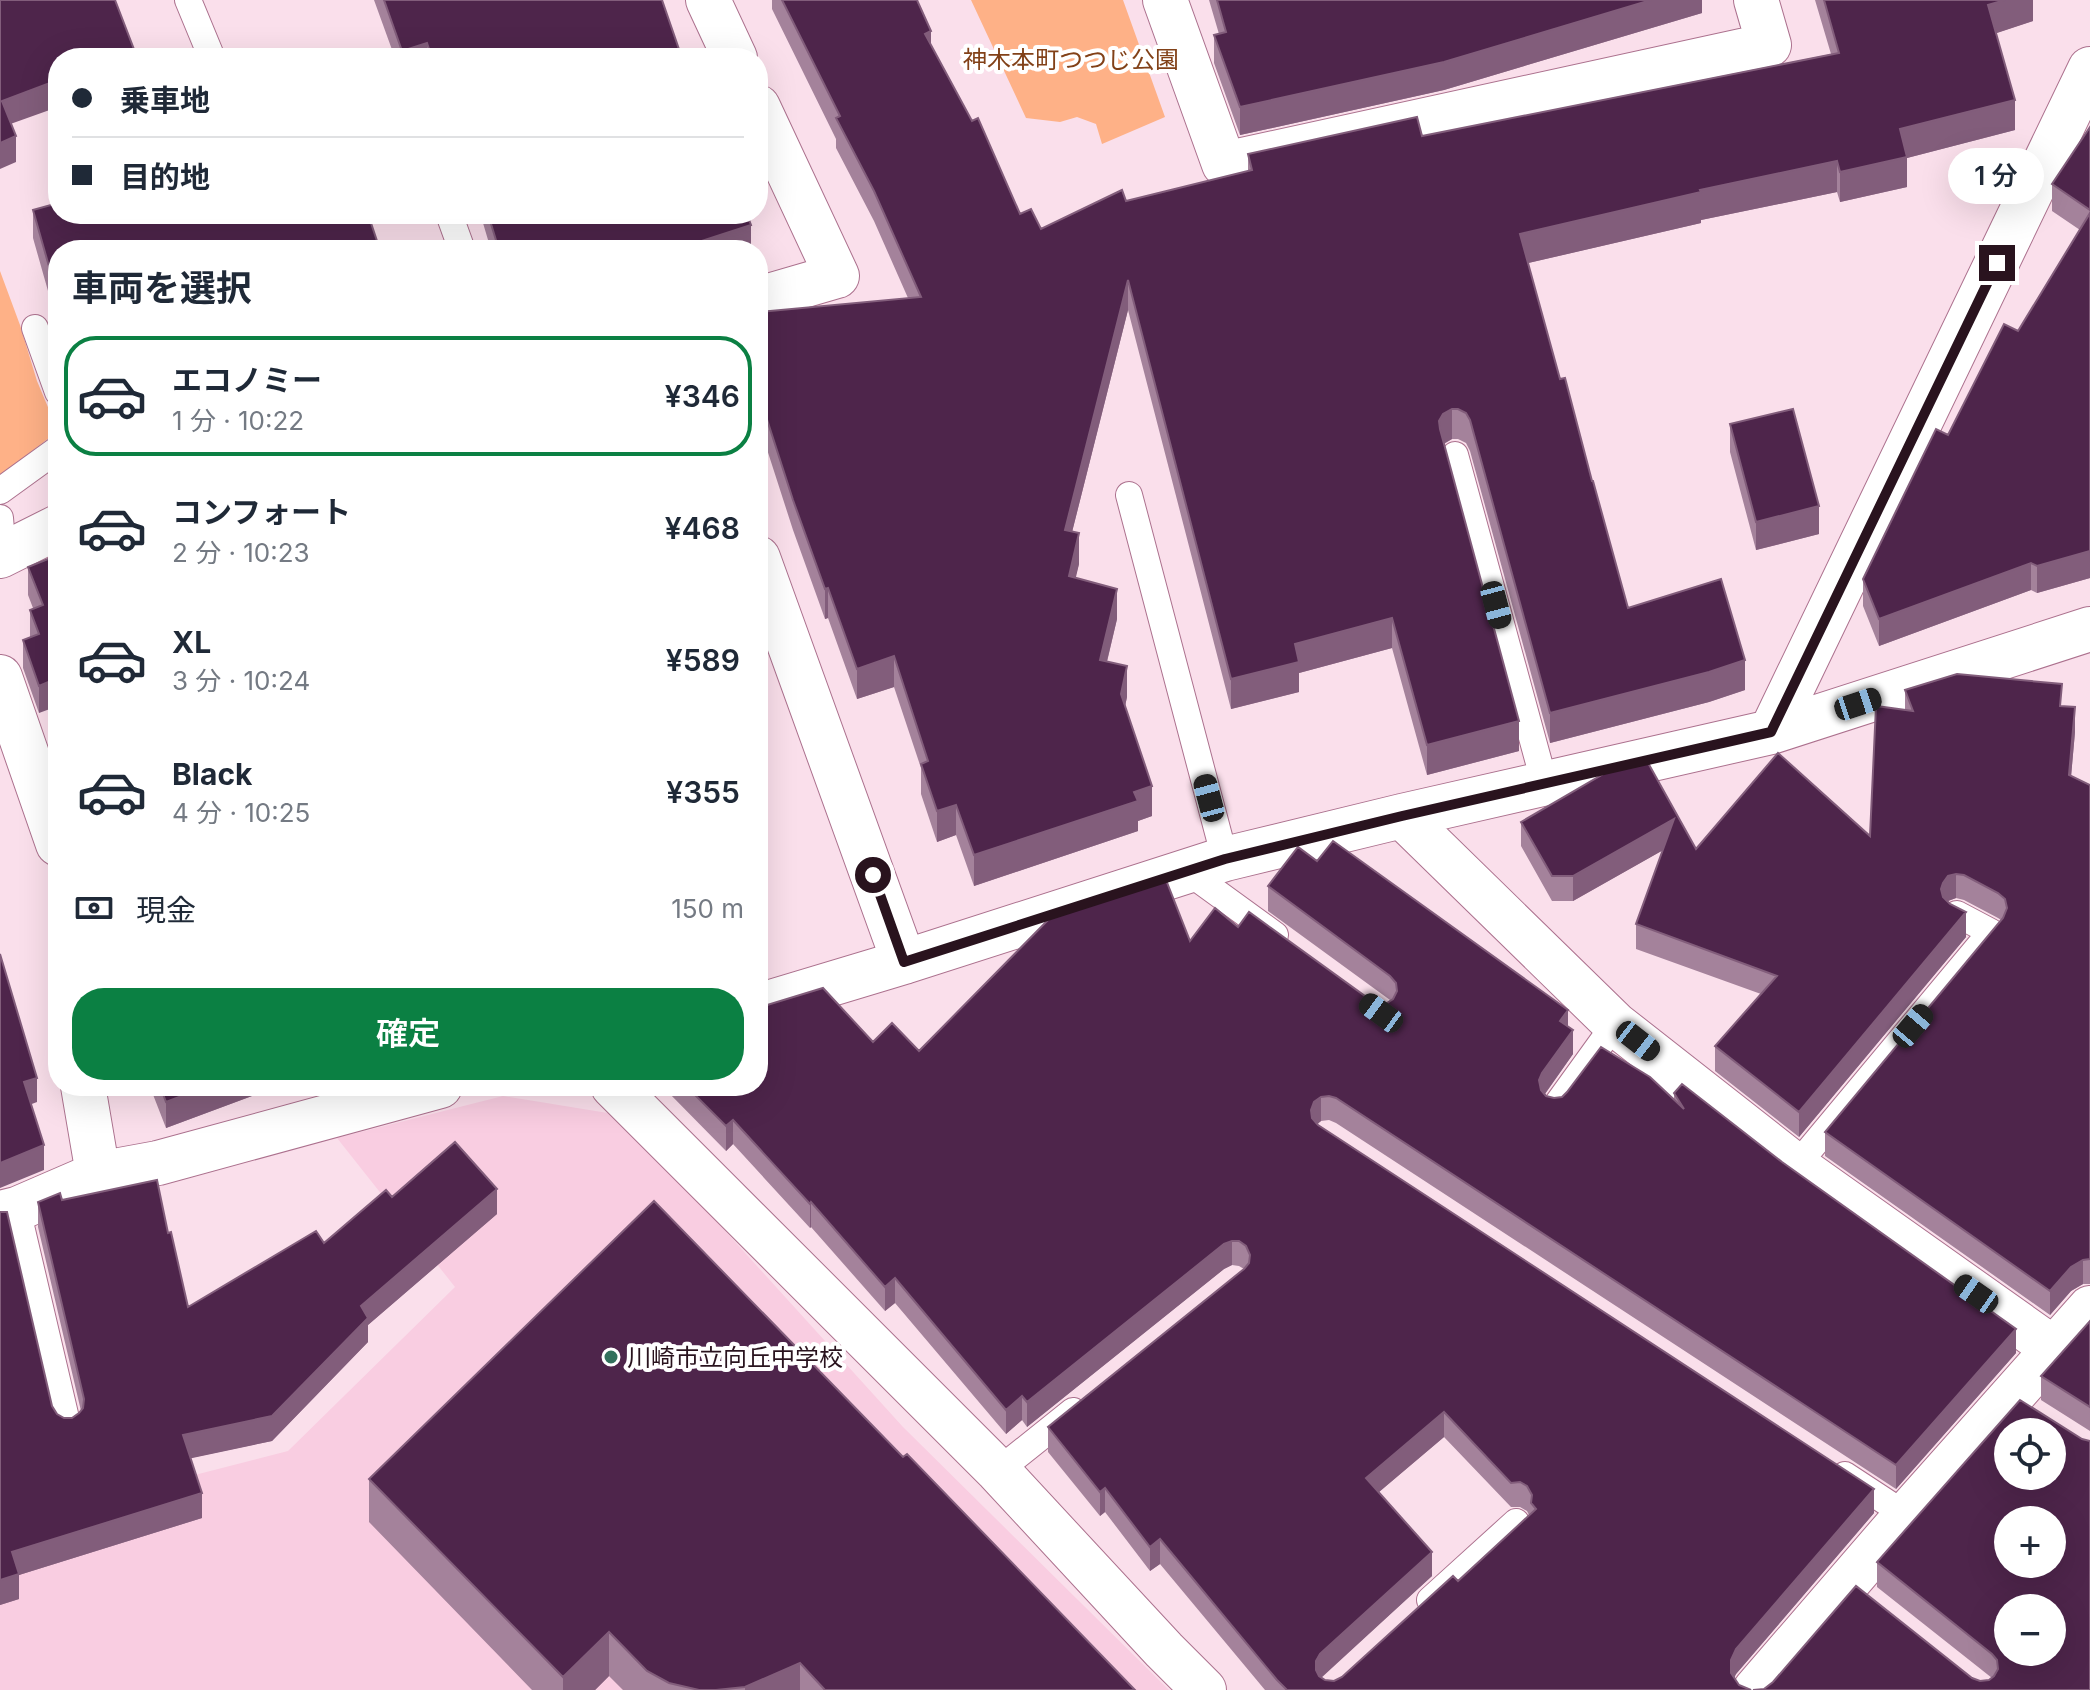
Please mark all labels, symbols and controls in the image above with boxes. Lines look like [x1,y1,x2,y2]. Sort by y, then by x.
park label: 神木本町つつじ公園 [963,45,1179,74]
text: 乗車地 [120,82,210,118]
callout: 1 分 [1949,147,2045,203]
text: 目的地 [120,159,210,195]
text: 1 分 [1974,160,2018,191]
route end [1979,245,2015,281]
text: 車両を選択 [72,266,252,310]
icon: car [76,360,148,432]
text: エコノミー [172,362,322,398]
text: ¥346 [665,378,740,414]
text: 1 分 · 10:22 [172,405,304,436]
icon: car [76,492,148,564]
text: コンフォート [172,494,351,530]
text: ¥468 [665,510,740,546]
text: 2 分 · 10:23 [172,537,310,568]
car [1478,579,1514,631]
icon: car [76,624,148,696]
text: XL [172,624,211,660]
text: ¥589 [666,642,740,678]
text: 3 分 · 10:24 [172,665,310,696]
car [1831,685,1885,723]
icon: car [76,756,148,828]
text: Black [172,756,252,792]
car [1191,772,1227,824]
text: ¥355 [666,774,740,810]
text: 4 分 · 10:25 [172,797,310,828]
route start [855,857,891,893]
icon: cash [72,886,116,930]
text: 現金 [136,892,196,928]
text: 150 m [671,893,744,924]
button: 確定 [72,988,744,1080]
car [1355,989,1407,1037]
car [1888,1000,1938,1052]
car [1612,1017,1664,1065]
car [1949,1270,2003,1318]
place label: 川崎市立向丘中学校 [627,1343,843,1372]
marker: 川崎市立向丘中学校 [602,1348,620,1366]
map controls [1994,1418,2066,1666]
button: locate [1994,1418,2066,1490]
button: + [1994,1506,2066,1578]
button: − [1994,1594,2066,1666]

